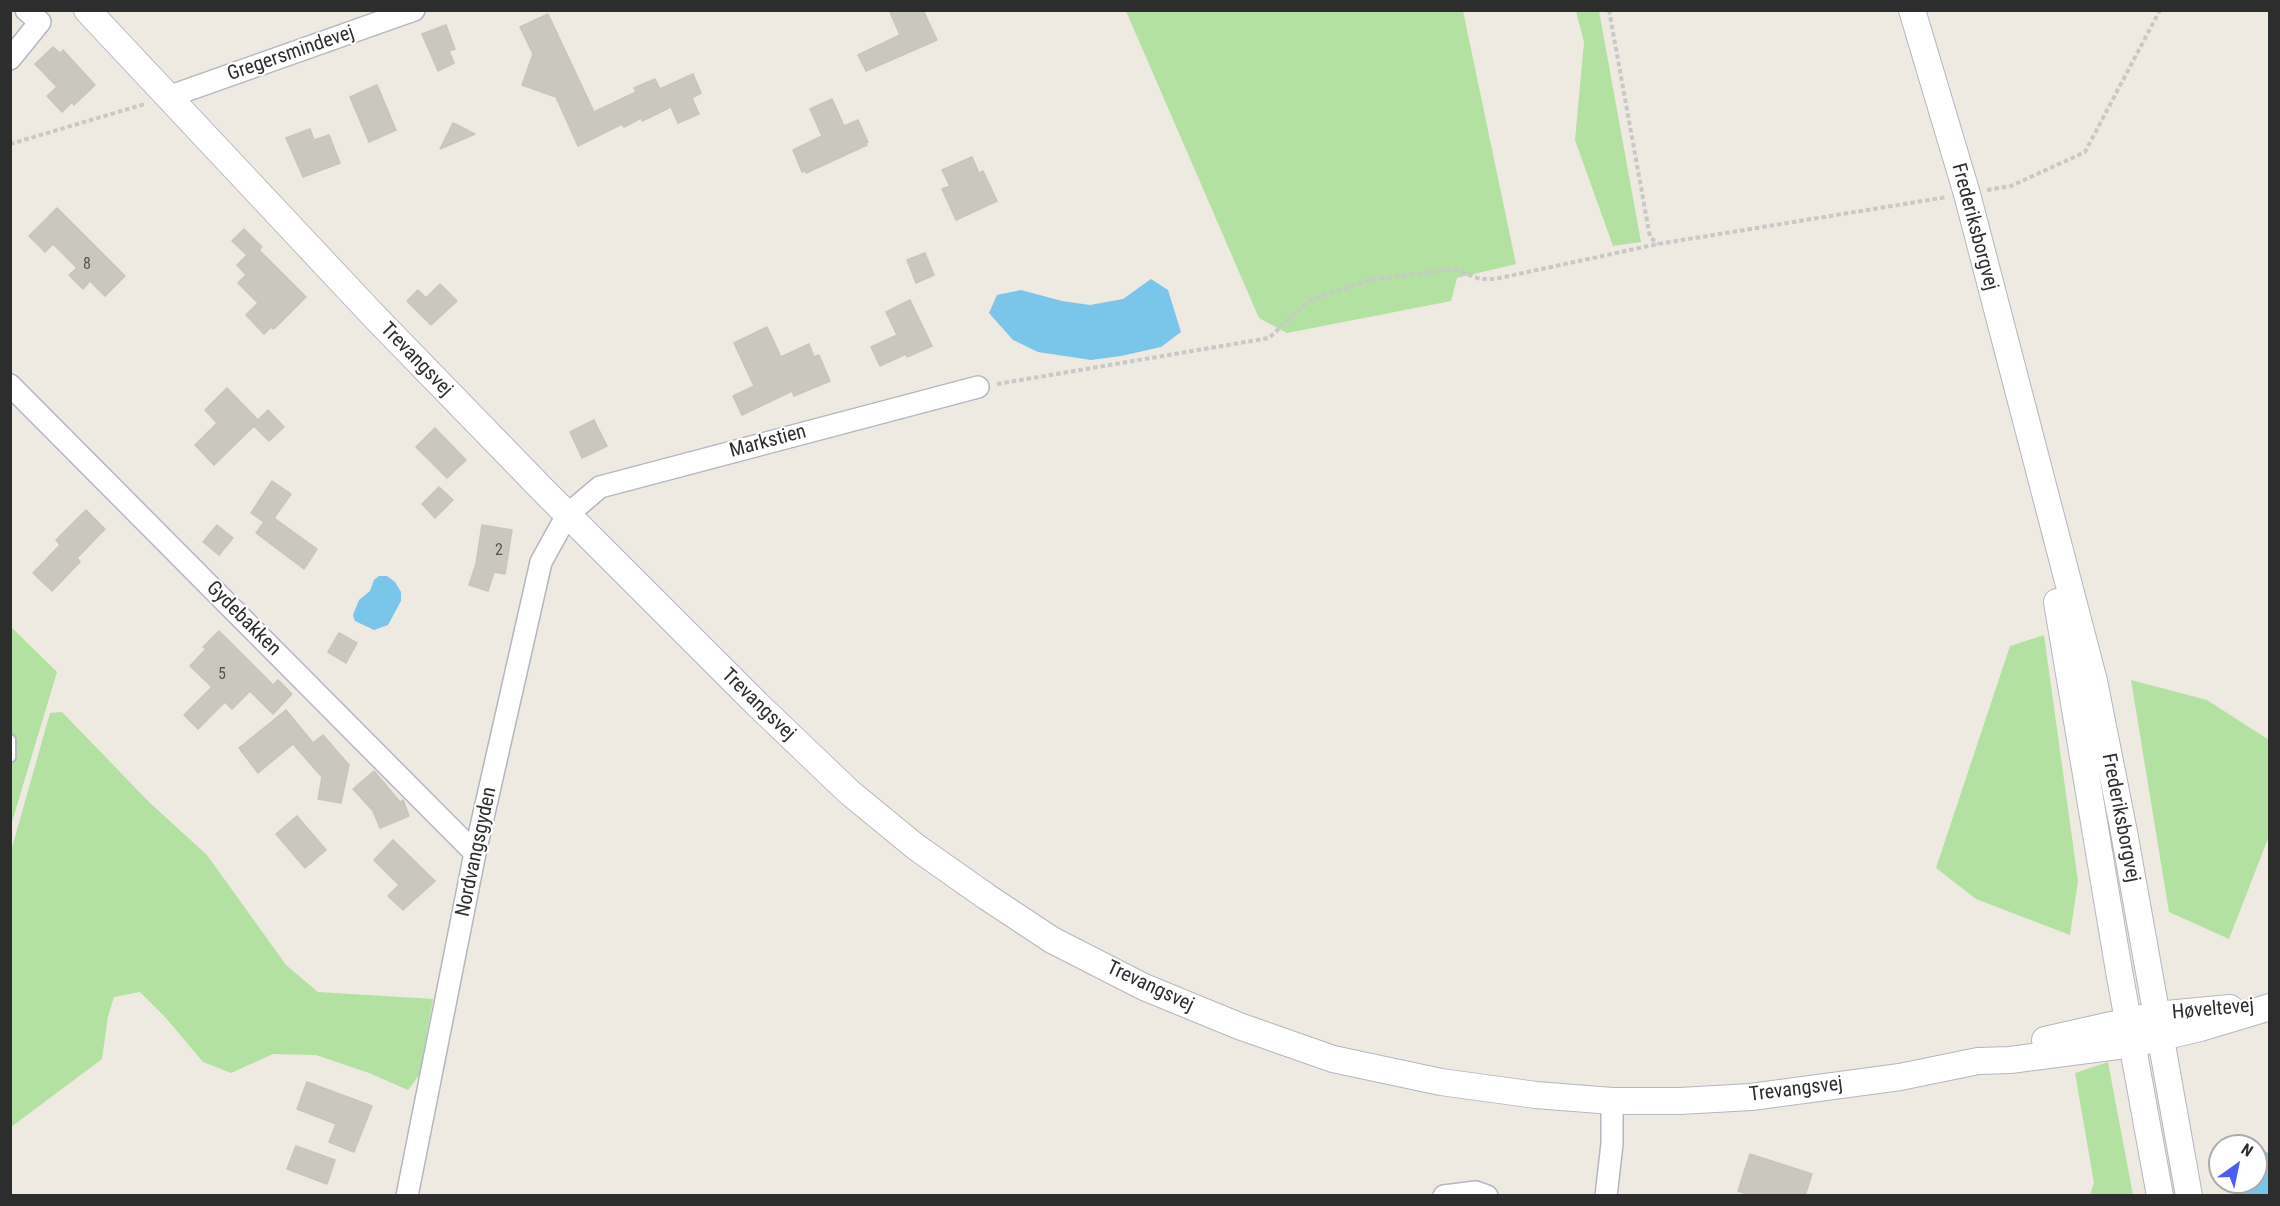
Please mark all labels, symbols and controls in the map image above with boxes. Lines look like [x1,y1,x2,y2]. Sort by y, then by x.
street label: Gregersmindevej [225,21,357,87]
street label: Frederiksborgvej [1945,161,2003,293]
house number: 8 [83,255,91,275]
street label: Trevangsvej [375,318,457,402]
street label: Markstien [727,420,809,464]
house number: 2 [495,541,503,561]
street label: Gydebakken [201,577,285,661]
street label: Trevangsvej [716,664,800,746]
house number: 5 [218,665,226,685]
street label: Frederiksborgvej [2096,752,2144,884]
street label: Nordvangsgyden [452,785,502,919]
street label: Trevangsvej [1102,956,1198,1018]
street label: Høveltevej [2171,994,2255,1026]
street label: Trevangsvej [1748,1072,1844,1108]
north arrow [2208,1134,2268,1194]
text: N [2238,1140,2256,1161]

